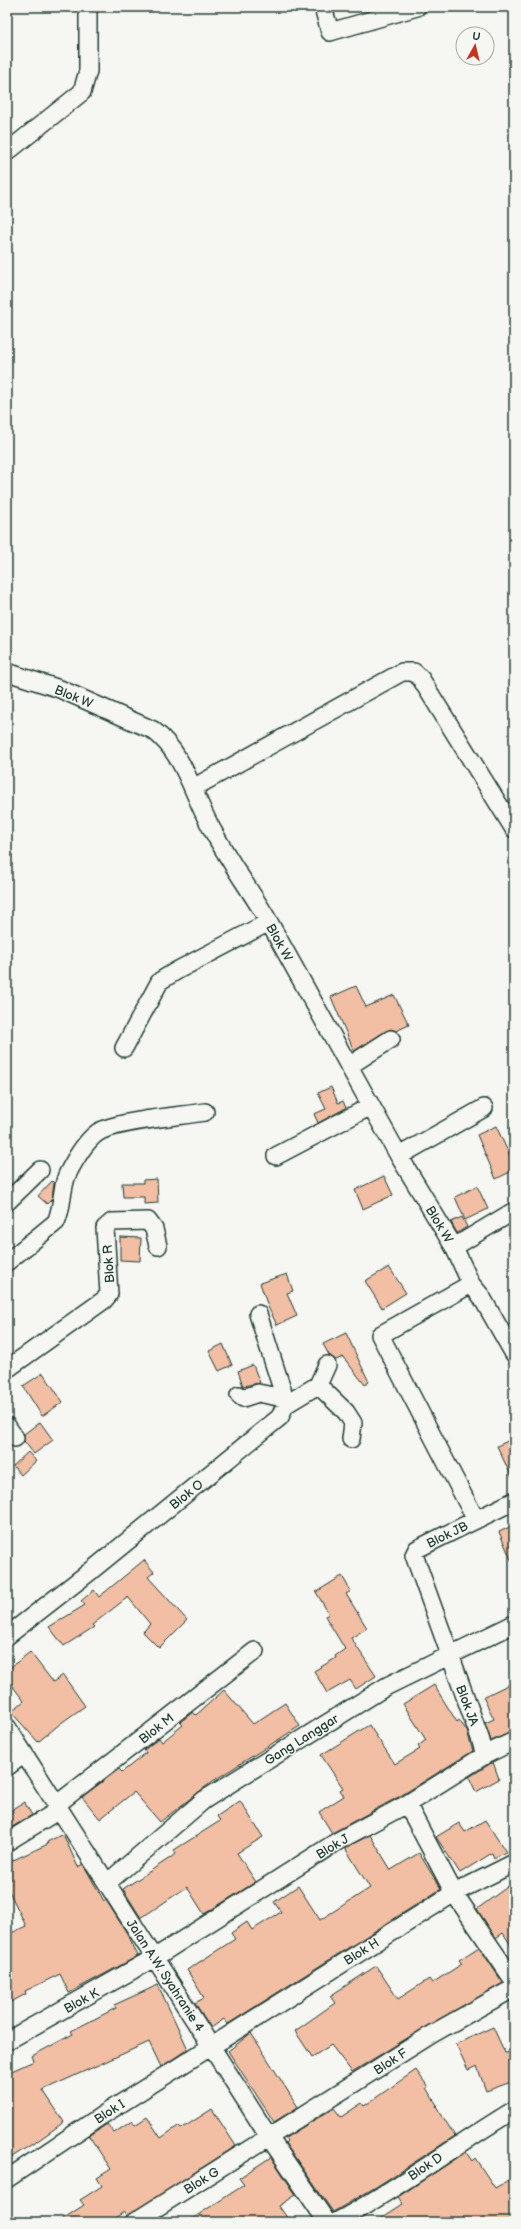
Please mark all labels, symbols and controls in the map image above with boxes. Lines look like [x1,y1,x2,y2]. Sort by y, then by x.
north arrow [455,26,495,66]
text: U [472,30,481,44]
street label: Blok W [52,682,95,712]
street label: Blok W [262,921,296,964]
street label: Blok W [422,1203,456,1246]
street label: Blok R [100,1244,118,1284]
street label: Blok O [166,1476,207,1513]
street label: Blok JB [424,1518,471,1552]
street label: Blok JA [452,1683,482,1728]
street label: Blok M [136,1710,177,1747]
street label: Gang Langgar [262,1711,342,1769]
street label: Blok J [313,1831,352,1863]
street label: Jalan A.W. Syahranie 4 [123,1916,208,2035]
street label: Blok H [341,1935,382,1969]
street label: Blok K [61,1985,102,2017]
street label: Blok F [371,2045,411,2079]
street label: Blok I [91,2096,128,2128]
street label: Blok D [405,2149,446,2184]
street label: Blok G [181,2164,222,2198]

